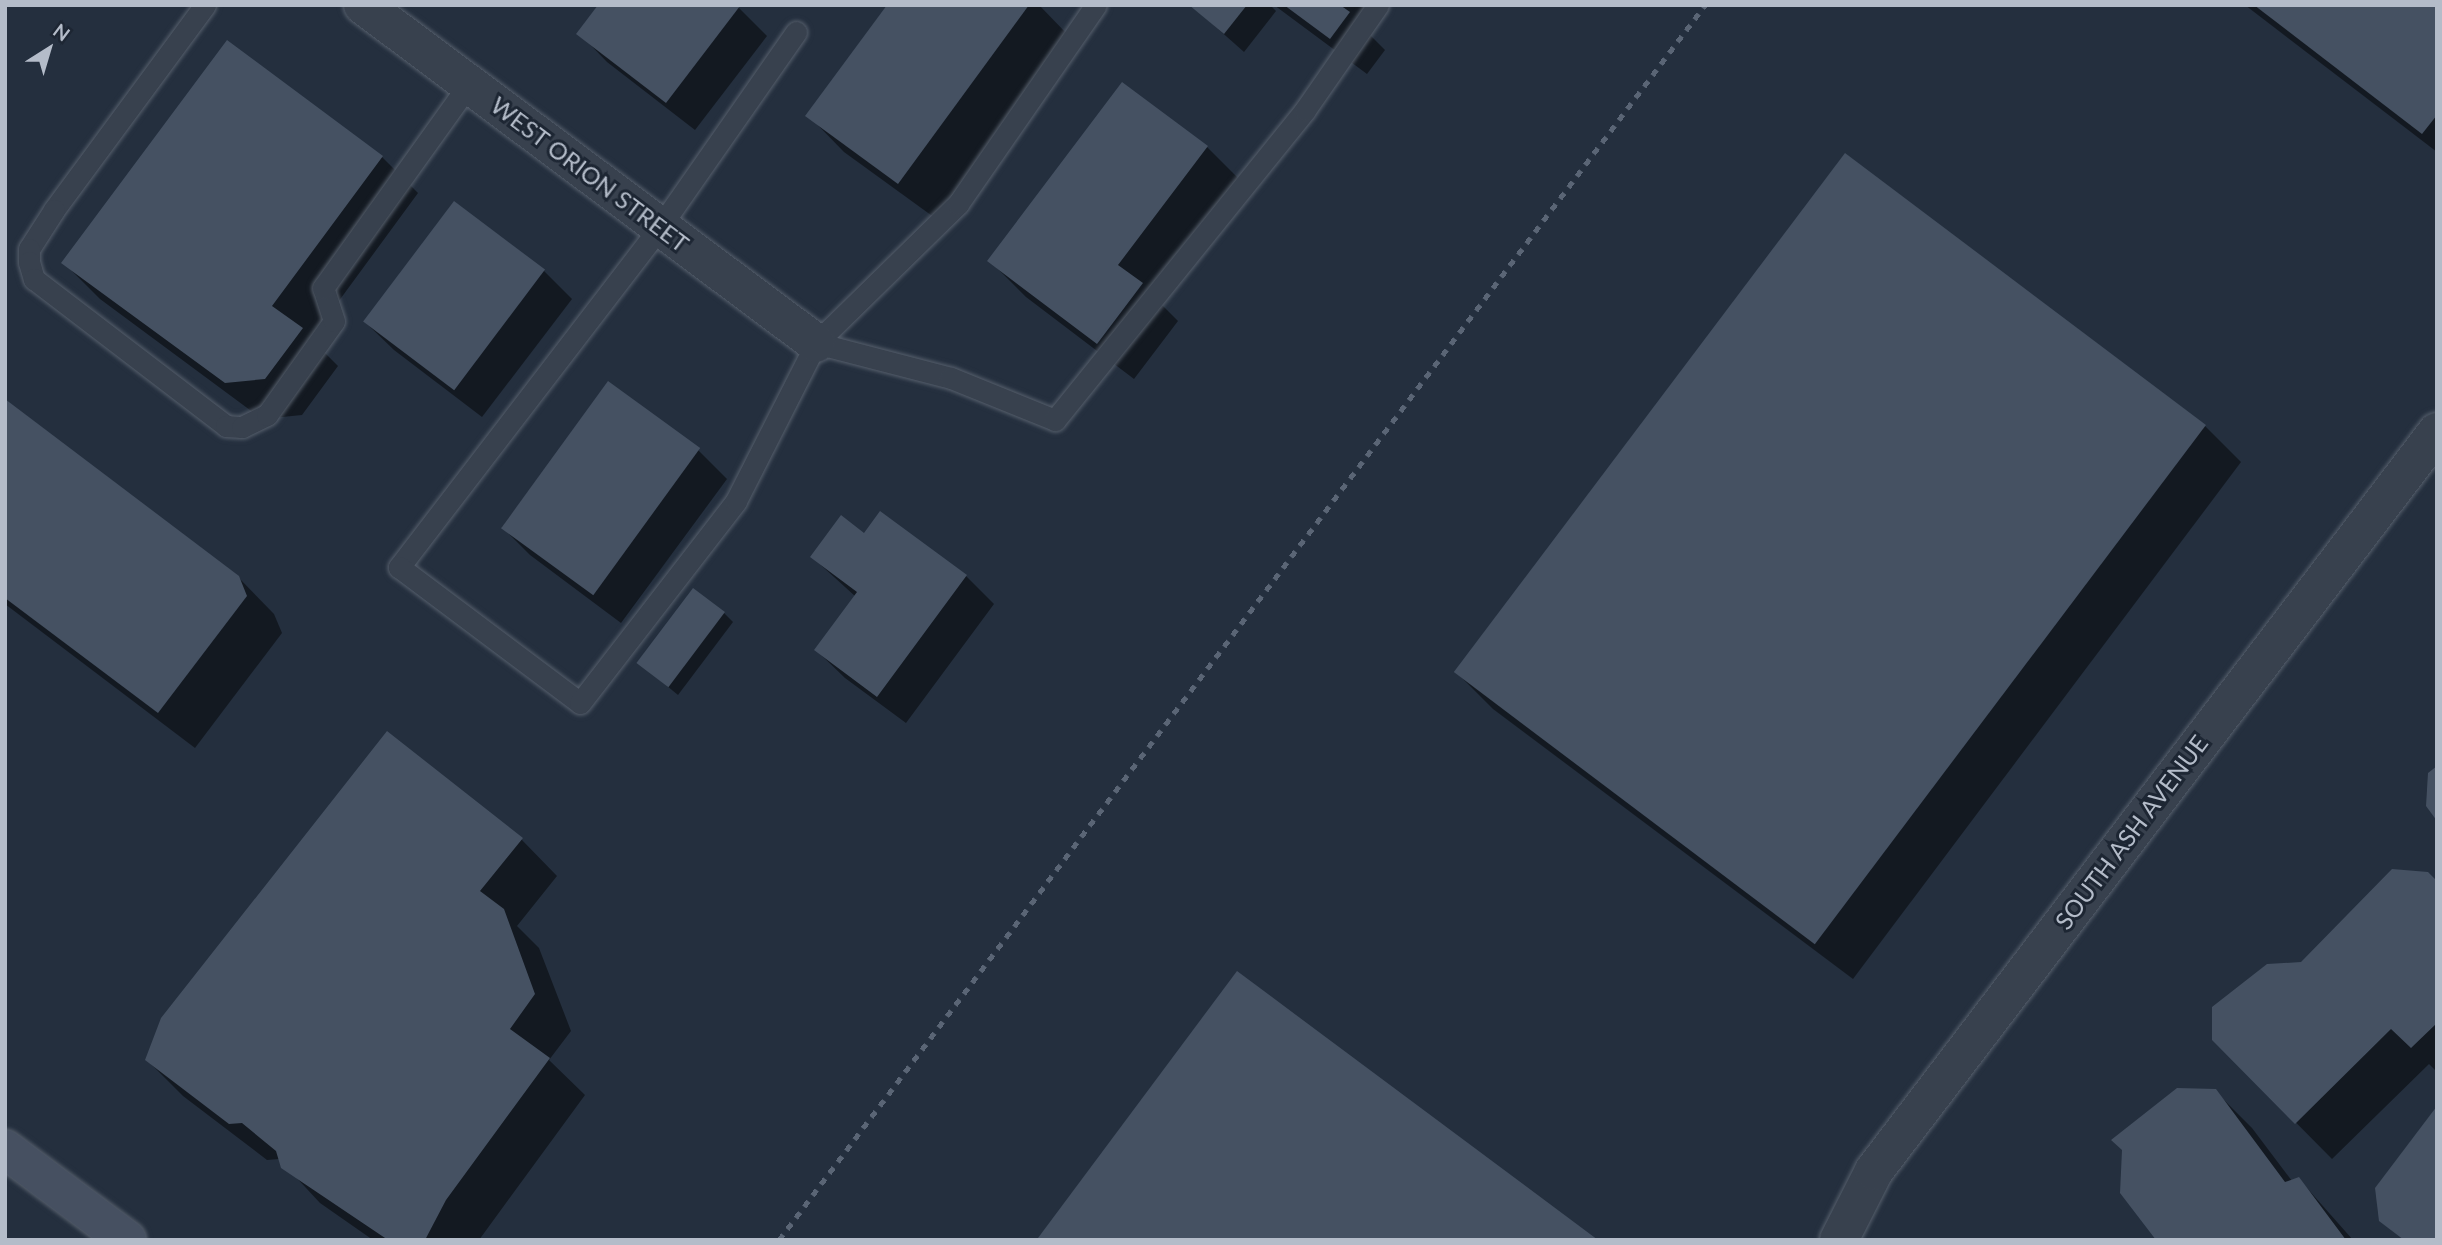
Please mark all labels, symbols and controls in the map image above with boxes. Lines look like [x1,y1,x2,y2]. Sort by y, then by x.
north arrow [14,14,84,84]
text: N [49,18,75,45]
street label: WEST ORION STREET [485,90,695,258]
street label: SOUTH ASH AVENUE [2048,729,2214,935]

